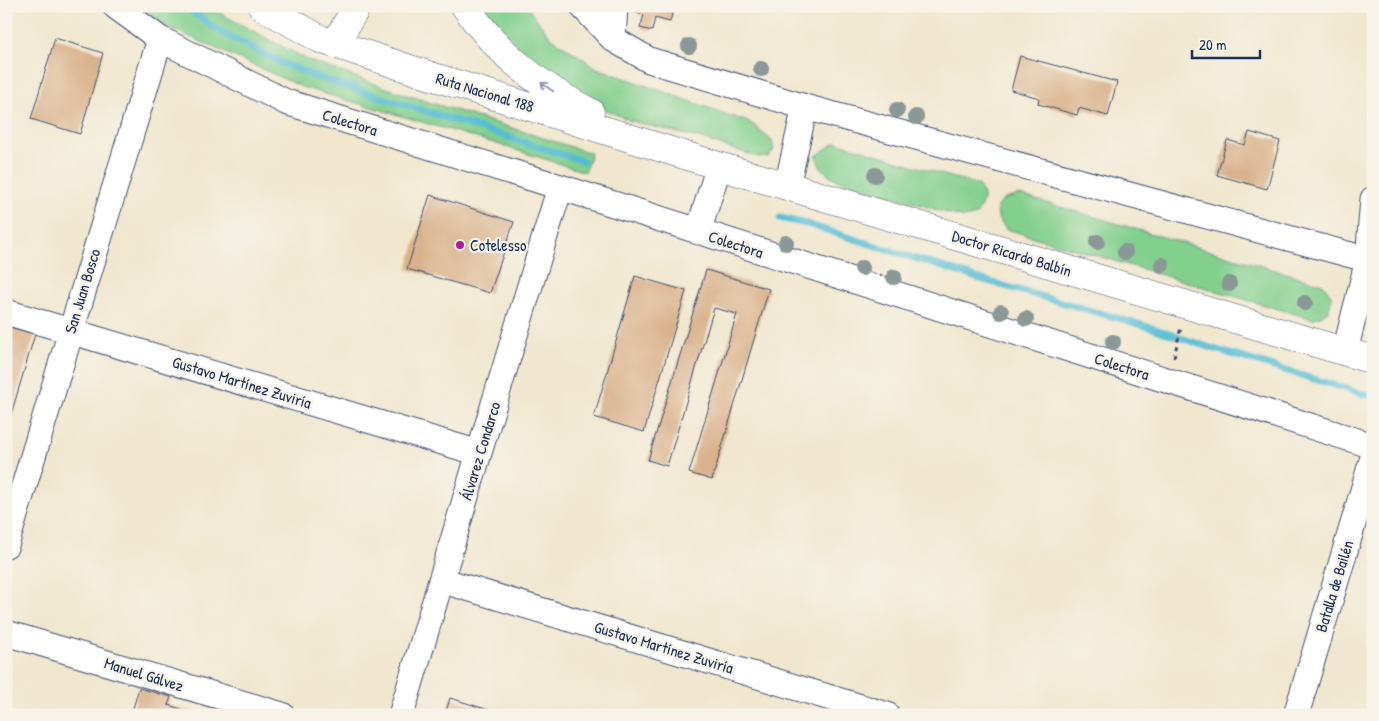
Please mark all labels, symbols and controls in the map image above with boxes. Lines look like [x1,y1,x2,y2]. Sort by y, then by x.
scale bar [1192,28,1259,60]
text: 20 m [1199,34,1226,55]
street label: Ruta Nacional 188 [433,67,537,117]
one-way arrow [540,82,554,92]
street label: Colectora [320,103,380,141]
street label: Doctor Ricardo Balbín [950,224,1074,282]
street label: Colectora [706,225,766,263]
place label: Cotelesso [470,234,527,256]
marker: Cotelesso [454,239,466,251]
street label: San Juan Bosco [59,245,105,336]
street label: Colectora [1092,347,1152,385]
street label: Gustavo Martínez Zuviría [170,350,314,414]
street label: Álvarez Condarco [455,399,506,503]
street label: Batalla de Bailén [1310,537,1358,635]
street label: Gustavo Martínez Zuviría [592,615,736,679]
street label: Manuel Gálvez [102,652,186,696]

